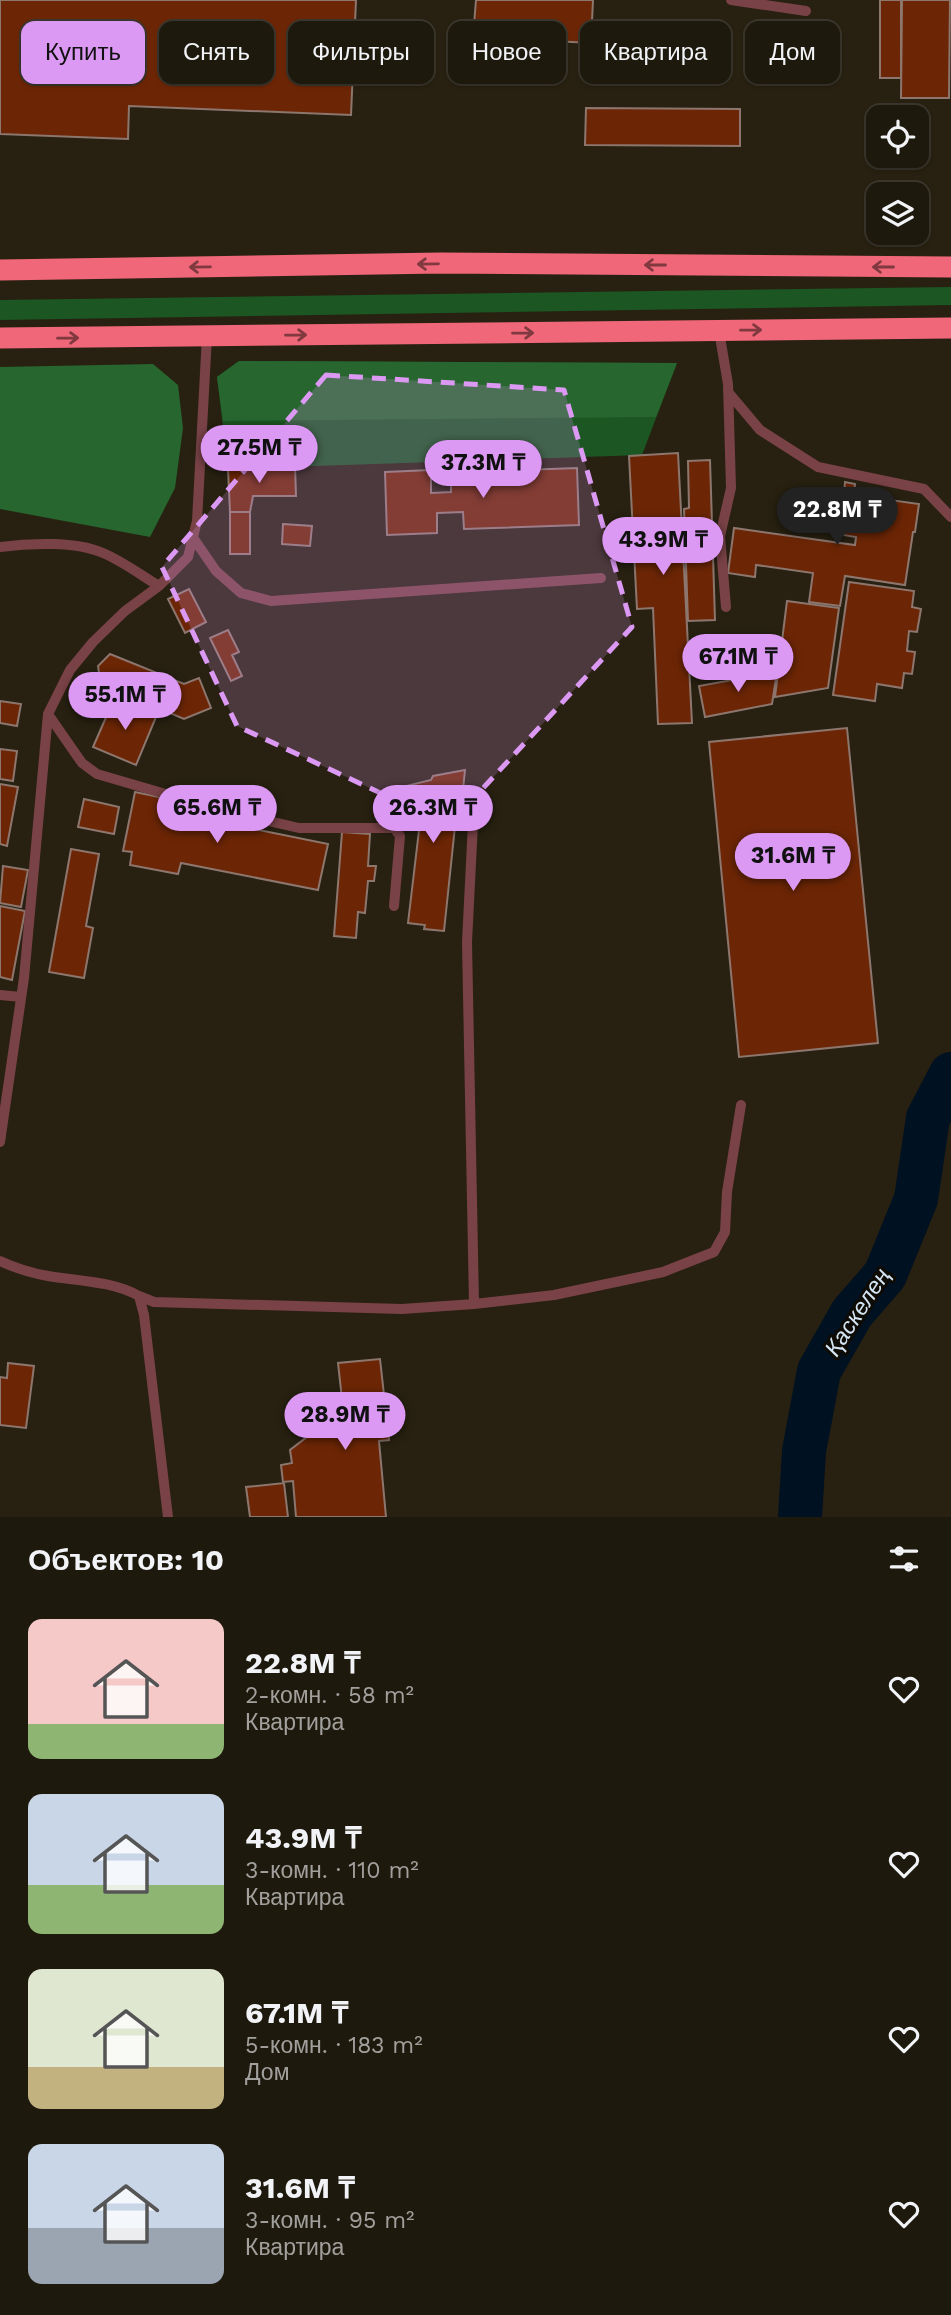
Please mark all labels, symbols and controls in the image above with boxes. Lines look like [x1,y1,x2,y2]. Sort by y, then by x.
chip: Купить [21,21,145,84]
chip: Снять [159,21,274,84]
chip: Фильтры [288,21,434,84]
chip: Новое [448,21,566,84]
chip: Квартира [580,21,731,84]
chip: Дом [745,21,840,84]
map controls [866,105,929,245]
button: locate [866,105,929,168]
button: layers [866,182,929,245]
one-way arrow [417,257,440,270]
one-way arrow [644,258,667,272]
one-way arrow [189,260,212,274]
one-way arrow [872,260,895,274]
one-way arrow [739,324,762,337]
one-way arrow [511,326,534,340]
one-way arrow [284,328,307,342]
one-way arrow [56,331,79,345]
pin: 27.5M ₸ [194,426,324,485]
text: 27.5M ₸ [217,434,301,461]
pin: 37.3M ₸ [418,440,548,500]
text: 37.3M ₸ [441,449,525,476]
pin: 22.8M ₸ [772,488,902,547]
text: 22.8M ₸ [793,496,881,523]
pin: 43.9M ₸ [598,518,728,577]
text: 43.9M ₸ [618,526,708,553]
pin: 67.1M ₸ [673,634,803,694]
text: 67.1M ₸ [698,643,778,670]
pin: 55.1M ₸ [60,672,190,732]
text: 55.1M ₸ [84,681,166,708]
pin: 65.6M ₸ [152,786,282,845]
pin: 26.3M ₸ [368,786,498,845]
text: 65.6M ₸ [173,794,261,821]
text: 26.3M ₸ [389,794,477,821]
pin: 31.6M ₸ [728,834,858,893]
text: 31.6M ₸ [751,842,835,869]
water label: Қаскелең [819,1263,896,1361]
pin: 28.9M ₸ [280,1392,410,1452]
text: 28.9M ₸ [300,1401,390,1428]
icon: filters [885,1540,923,1578]
text: Объектов: 10 [28,1542,224,1577]
text: 22.8M ₸ [245,1645,361,1680]
icon: home [84,1647,168,1731]
icon: heart [885,1670,923,1708]
text: 2-комн. · 58 m² [245,1682,414,1709]
text: Квартира [245,1709,344,1736]
text: 43.9M ₸ [245,1820,362,1855]
icon: home [84,1822,168,1906]
icon: heart [885,1845,923,1883]
text: 3-комн. · 110 m² [245,1857,419,1884]
text: Квартира [245,1884,344,1911]
text: 67.1M ₸ [245,1995,348,2030]
icon: home [84,1997,168,2081]
icon: heart [885,2020,923,2058]
text: 5-комн. · 183 m² [245,2032,423,2059]
text: Дом [245,2059,289,2086]
text: 31.6M ₸ [245,2170,355,2205]
icon: home [84,2172,168,2256]
icon: heart [885,2195,923,2233]
text: 3-комн. · 95 m² [245,2207,415,2234]
text: Квартира [245,2234,344,2261]

